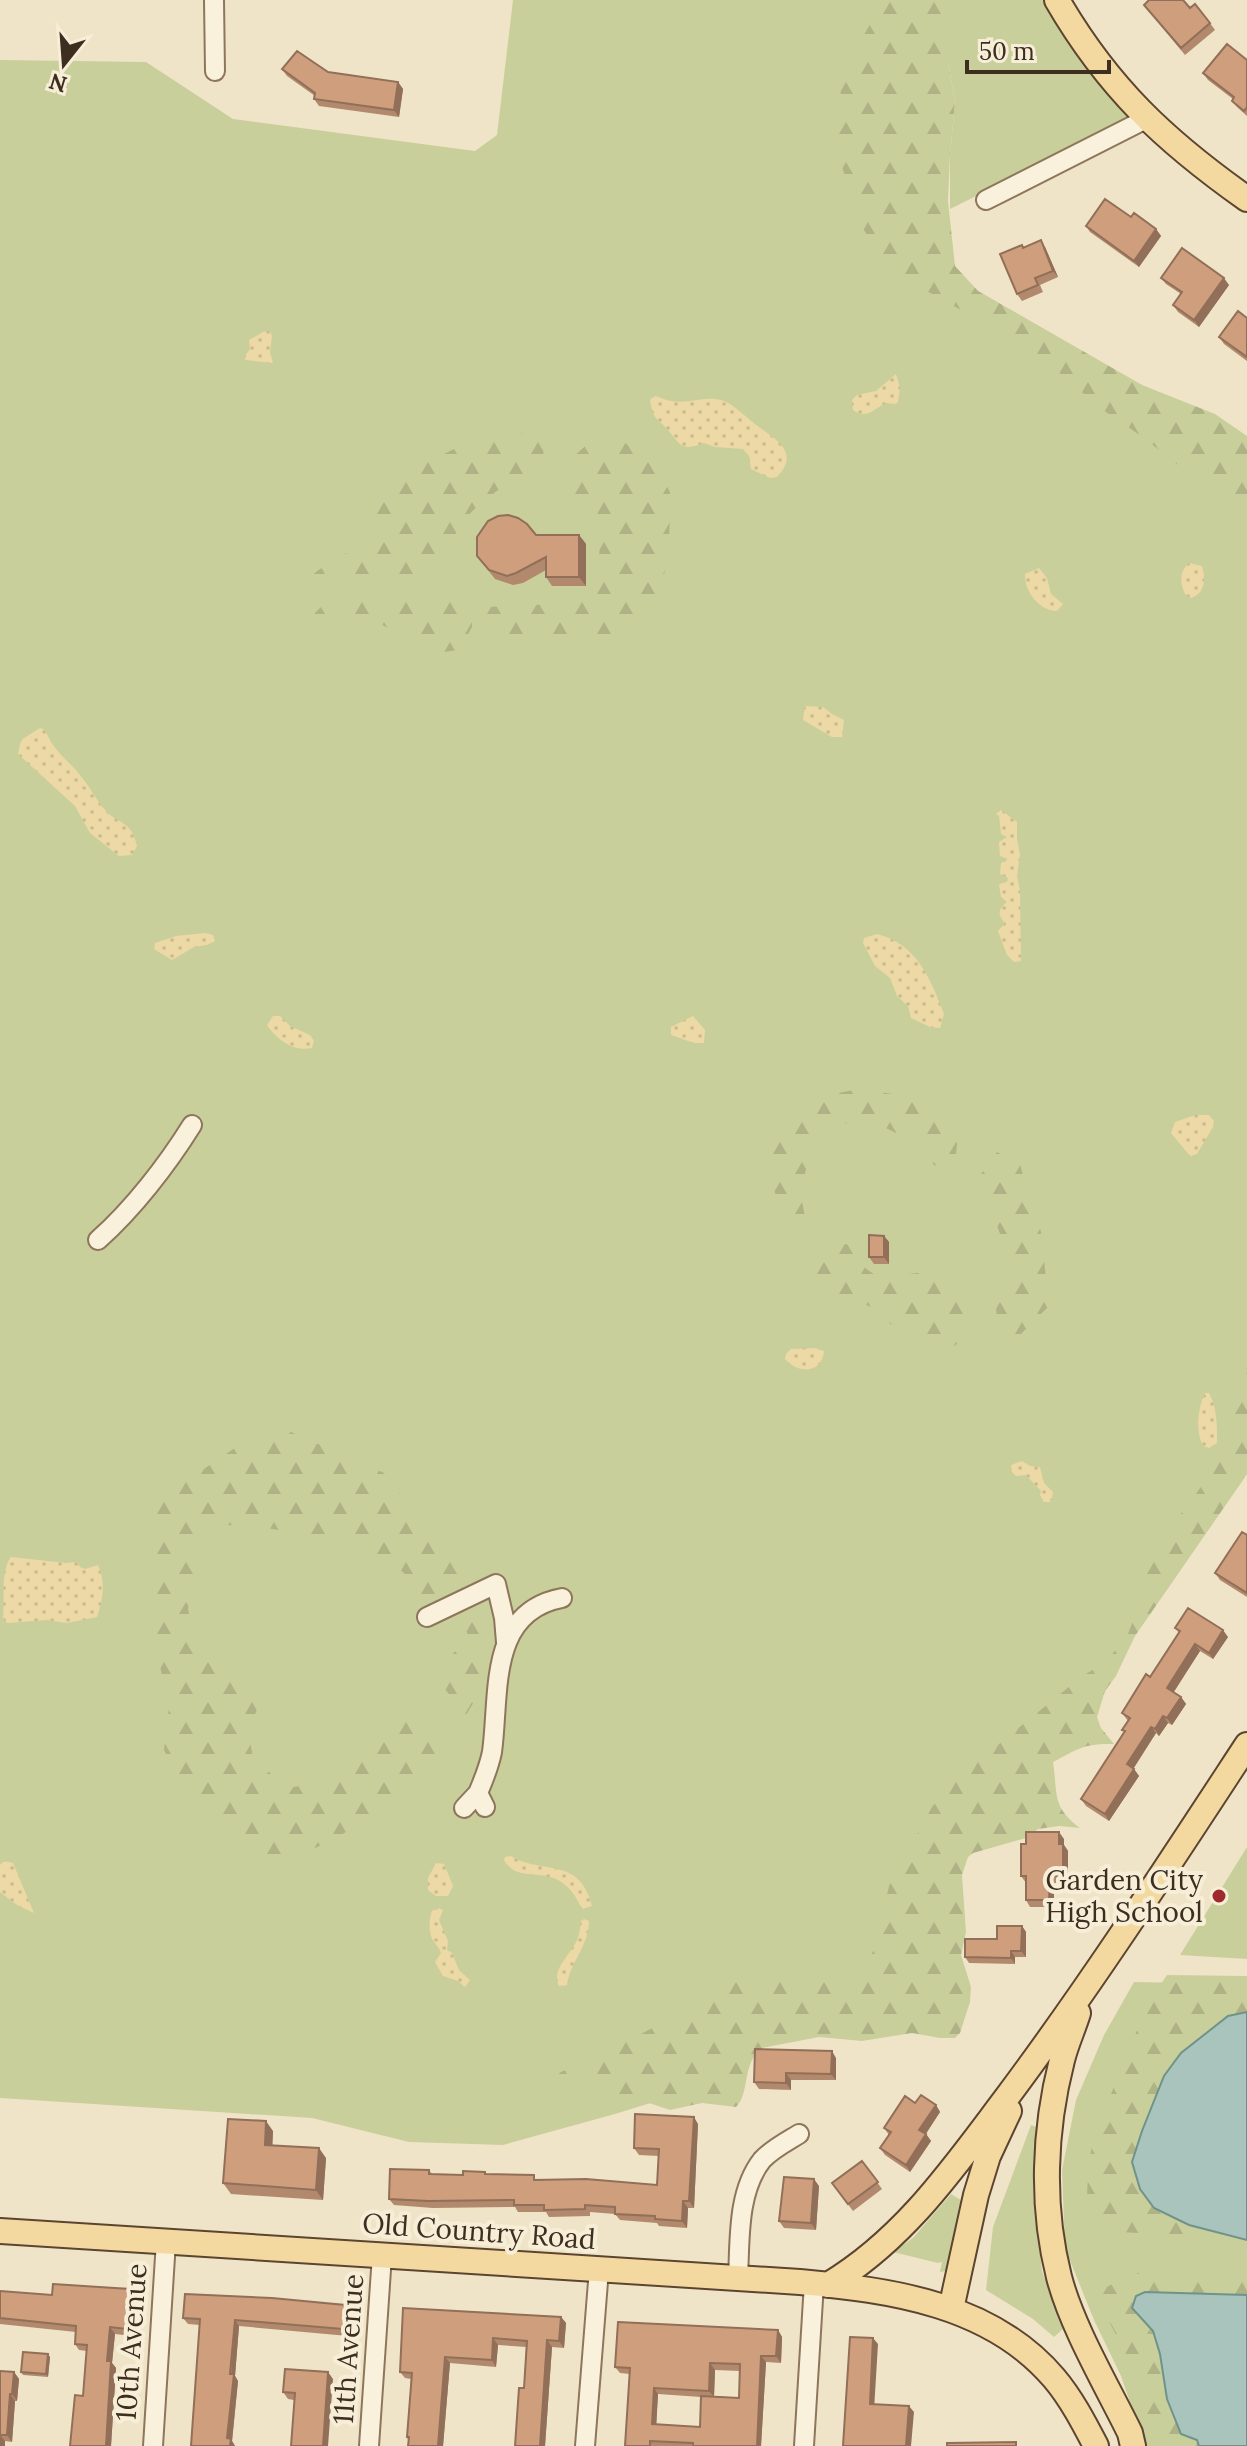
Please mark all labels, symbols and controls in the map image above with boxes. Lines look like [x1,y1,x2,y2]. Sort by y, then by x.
north arrow [24,24,104,104]
scale bar [967,24,1109,74]
text: 50 m [979,36,1035,67]
text: N [46,67,70,99]
place label: Garden City High School [1045,1862,1203,1930]
marker: Garden City High School [1210,1887,1228,1905]
street label: Old Country Road [361,2205,597,2257]
street label: 10th Avenue [108,2262,154,2422]
street label: 11th Avenue [325,2273,371,2425]

